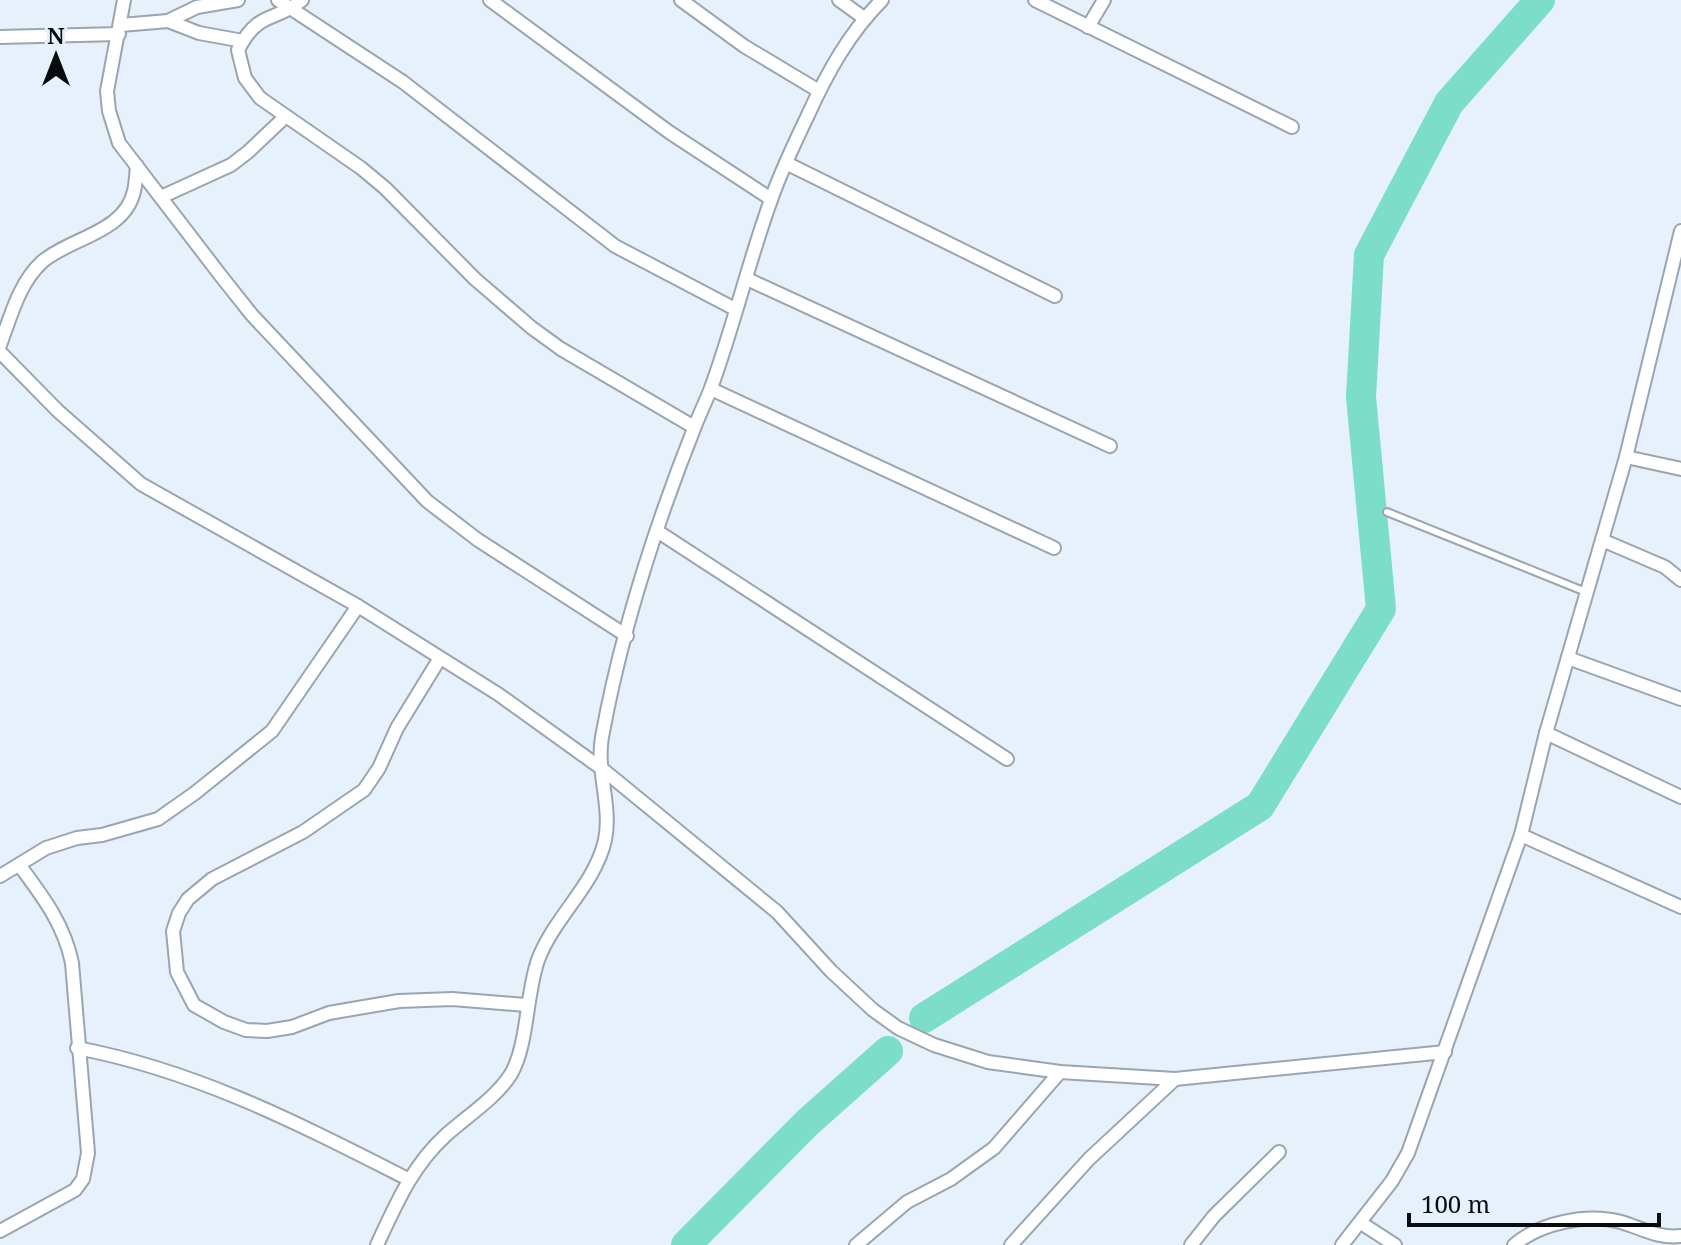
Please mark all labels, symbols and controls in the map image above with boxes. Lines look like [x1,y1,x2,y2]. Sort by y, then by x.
north arrow [16,16,96,96]
text: N [47,20,65,50]
scale bar [1409,1177,1659,1227]
text: 100 m [1421,1187,1490,1220]

